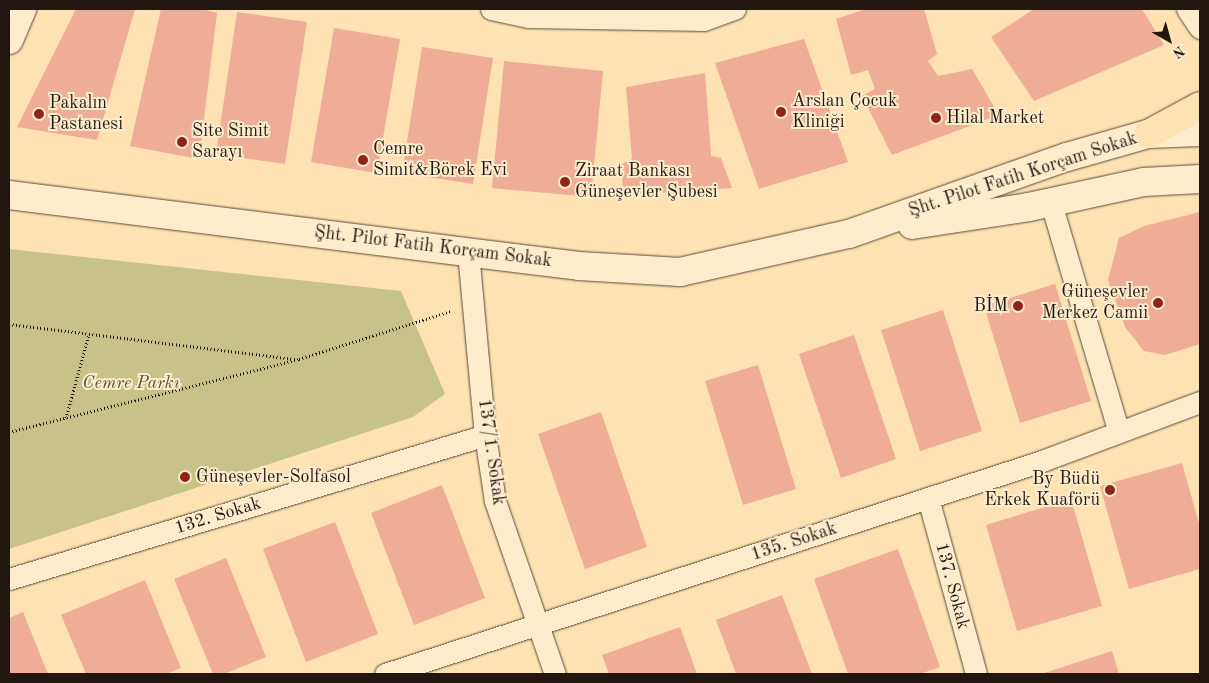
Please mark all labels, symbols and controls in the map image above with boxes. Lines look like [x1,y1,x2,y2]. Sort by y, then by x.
north arrow [1144,15,1194,65]
text: N [1170,43,1187,61]
place label: Arslan Çocuk Kliniği [792,91,897,134]
place label: Pakalın Pastanesi [49,93,123,136]
marker: Arslan Çocuk Kliniği [774,105,788,119]
place label: Hilal Market [946,107,1044,129]
marker: Pakalın Pastanesi [33,108,45,120]
marker: Hilal Market [930,112,942,124]
place label: Site Simit Sarayı [192,121,269,163]
street label: Şht. Pilot Fatih Korçam Sokak [906,128,1140,222]
marker: Site Simit Sarayı [176,136,188,148]
place label: Cemre Simit&Börek Evi [373,139,507,182]
marker: Cemre Simit&Börek Evi [357,154,369,166]
place label: Ziraat Bankası Güneşevler Şubesi [575,161,718,203]
marker: Ziraat Bankası Güneşevler Şubesi [559,176,571,188]
street label: Şht. Pilot Fatih Korçam Sokak [313,222,553,272]
place label: Güneşevler Merkez Camii [1042,282,1148,324]
place label: BİM [973,295,1008,317]
marker: Güneşevler Merkez Camii [1152,297,1164,309]
marker: BİM [1012,300,1024,312]
park label: Cemre Parkı [82,372,180,394]
street label: 137/1. Sokak [473,397,509,507]
place label: Güneşevler-Solfasol [196,466,351,488]
place label: By Büdü Erkek Kuaförü [984,469,1100,512]
marker: Güneşevler-Solfasol [178,470,192,484]
marker: By Büdü Erkek Kuaförü [1104,484,1116,496]
street label: 132. Sokak [172,493,264,539]
street label: 135. Sokak [748,518,840,566]
street label: 137. Sokak [930,540,974,632]

